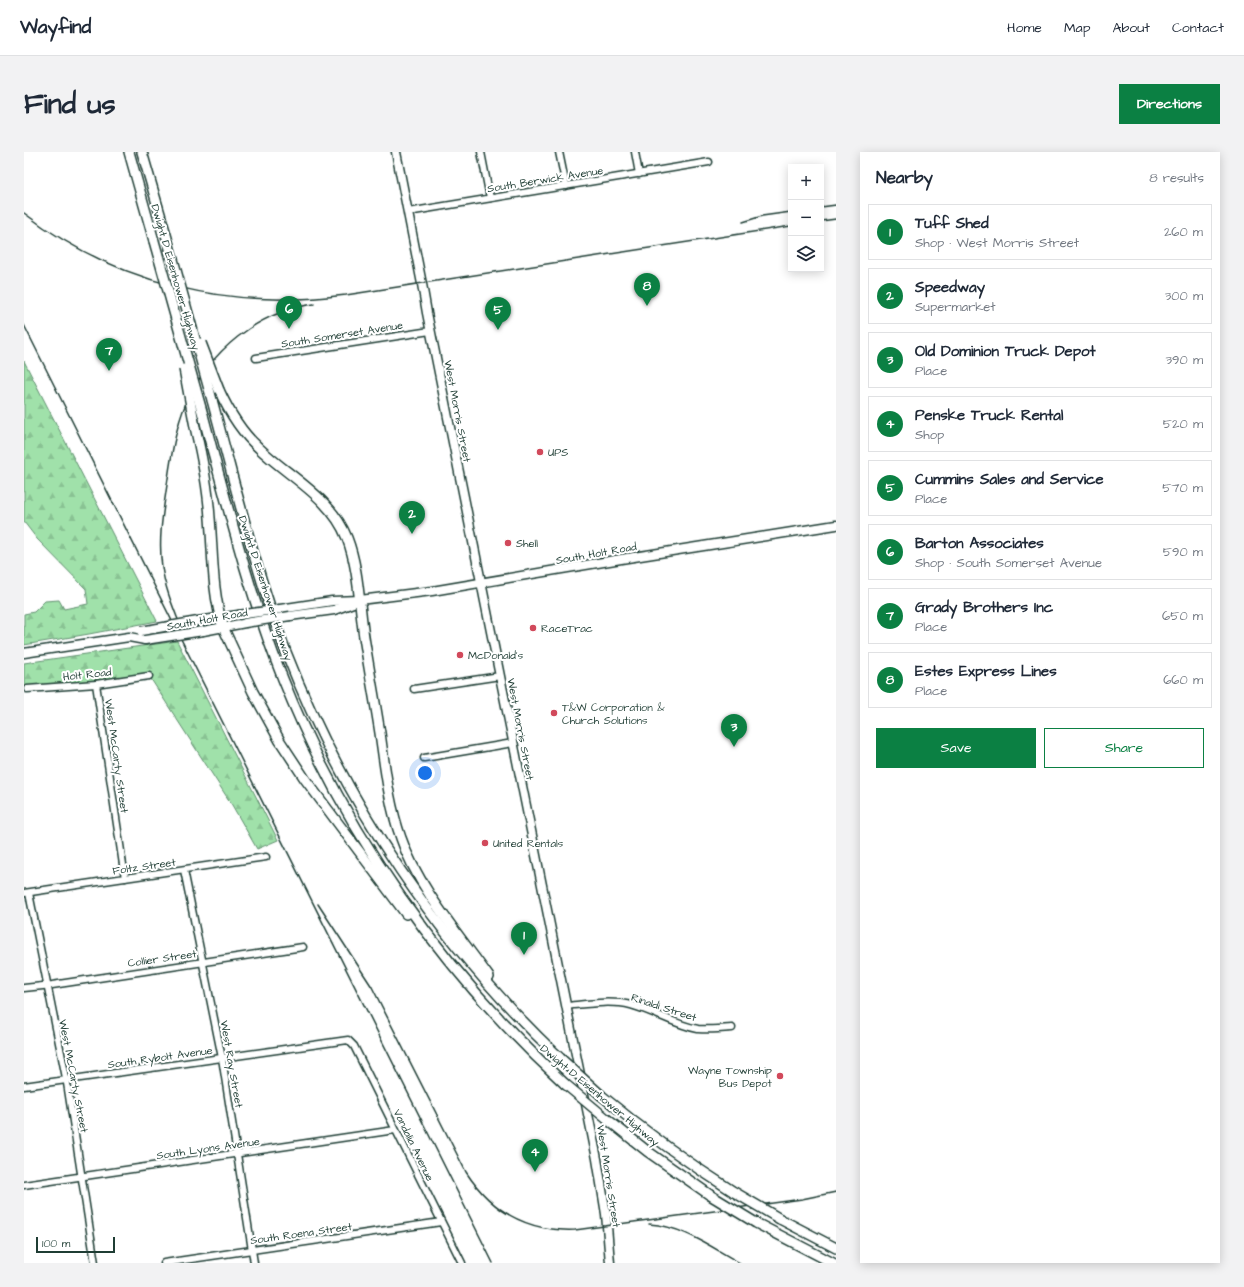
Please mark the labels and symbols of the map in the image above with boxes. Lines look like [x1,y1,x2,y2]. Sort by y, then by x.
street label: South Berwick Avenue [486,163,604,196]
street label: Dwight D Eisenhower Highway [146,202,204,352]
pin: 8 [634,273,660,306]
pin: 6 [276,296,302,329]
pin: 5 [485,297,511,330]
street label: South Somerset Avenue [280,317,404,352]
pin: 7 [96,338,122,371]
street label: West Morris Street [440,359,475,464]
place label: UPS [548,445,568,460]
marker: UPS [535,447,545,457]
pin: 2 [399,501,425,534]
street label: Dwight D Eisenhower Highway [234,514,296,663]
place label: Shell [516,536,538,551]
marker: Shell [503,538,513,548]
street label: South Holt Road [554,539,638,568]
street label: South Holt Road [165,605,249,634]
place label: RaceTrac [541,621,593,636]
marker: RaceTrac [528,623,538,633]
place label: McDonald's [468,648,524,663]
marker: McDonald's [455,650,465,660]
street label: Holt Road [62,664,112,685]
street label: West Morris Street [503,677,538,782]
street label: West McCarty Street [100,698,132,815]
place label: T&W Corporation & Church Solutions [562,700,665,728]
marker: T&W Corporation & Church Solutions [549,708,559,718]
pin: 3 [721,714,747,747]
your location [415,763,435,783]
place label: United Rentals [493,836,564,851]
marker: United Rentals [480,838,490,848]
street label: Foltz Street [111,855,177,878]
pin: 1 [511,922,537,955]
street label: Collier Street [127,946,198,971]
street label: Rinaldi Street [629,990,699,1025]
street label: West McCarty Street [54,1018,92,1135]
street label: West Ray Street [215,1019,247,1110]
street label: Dwight D Eisenhower Highway [536,1041,662,1151]
street label: South Rybolt Avenue [107,1043,214,1073]
place label: Wayne Township Bus Depot [688,1063,773,1091]
marker: Wayne Township Bus Depot [775,1071,785,1081]
street label: Vandalia Avenue [390,1107,437,1184]
street label: West Morris Street [593,1124,624,1229]
street label: South Lyons Avenue [155,1134,261,1164]
pin: 4 [522,1139,548,1172]
street label: South Roena Street [249,1219,353,1248]
scale bar [36,1235,115,1254]

